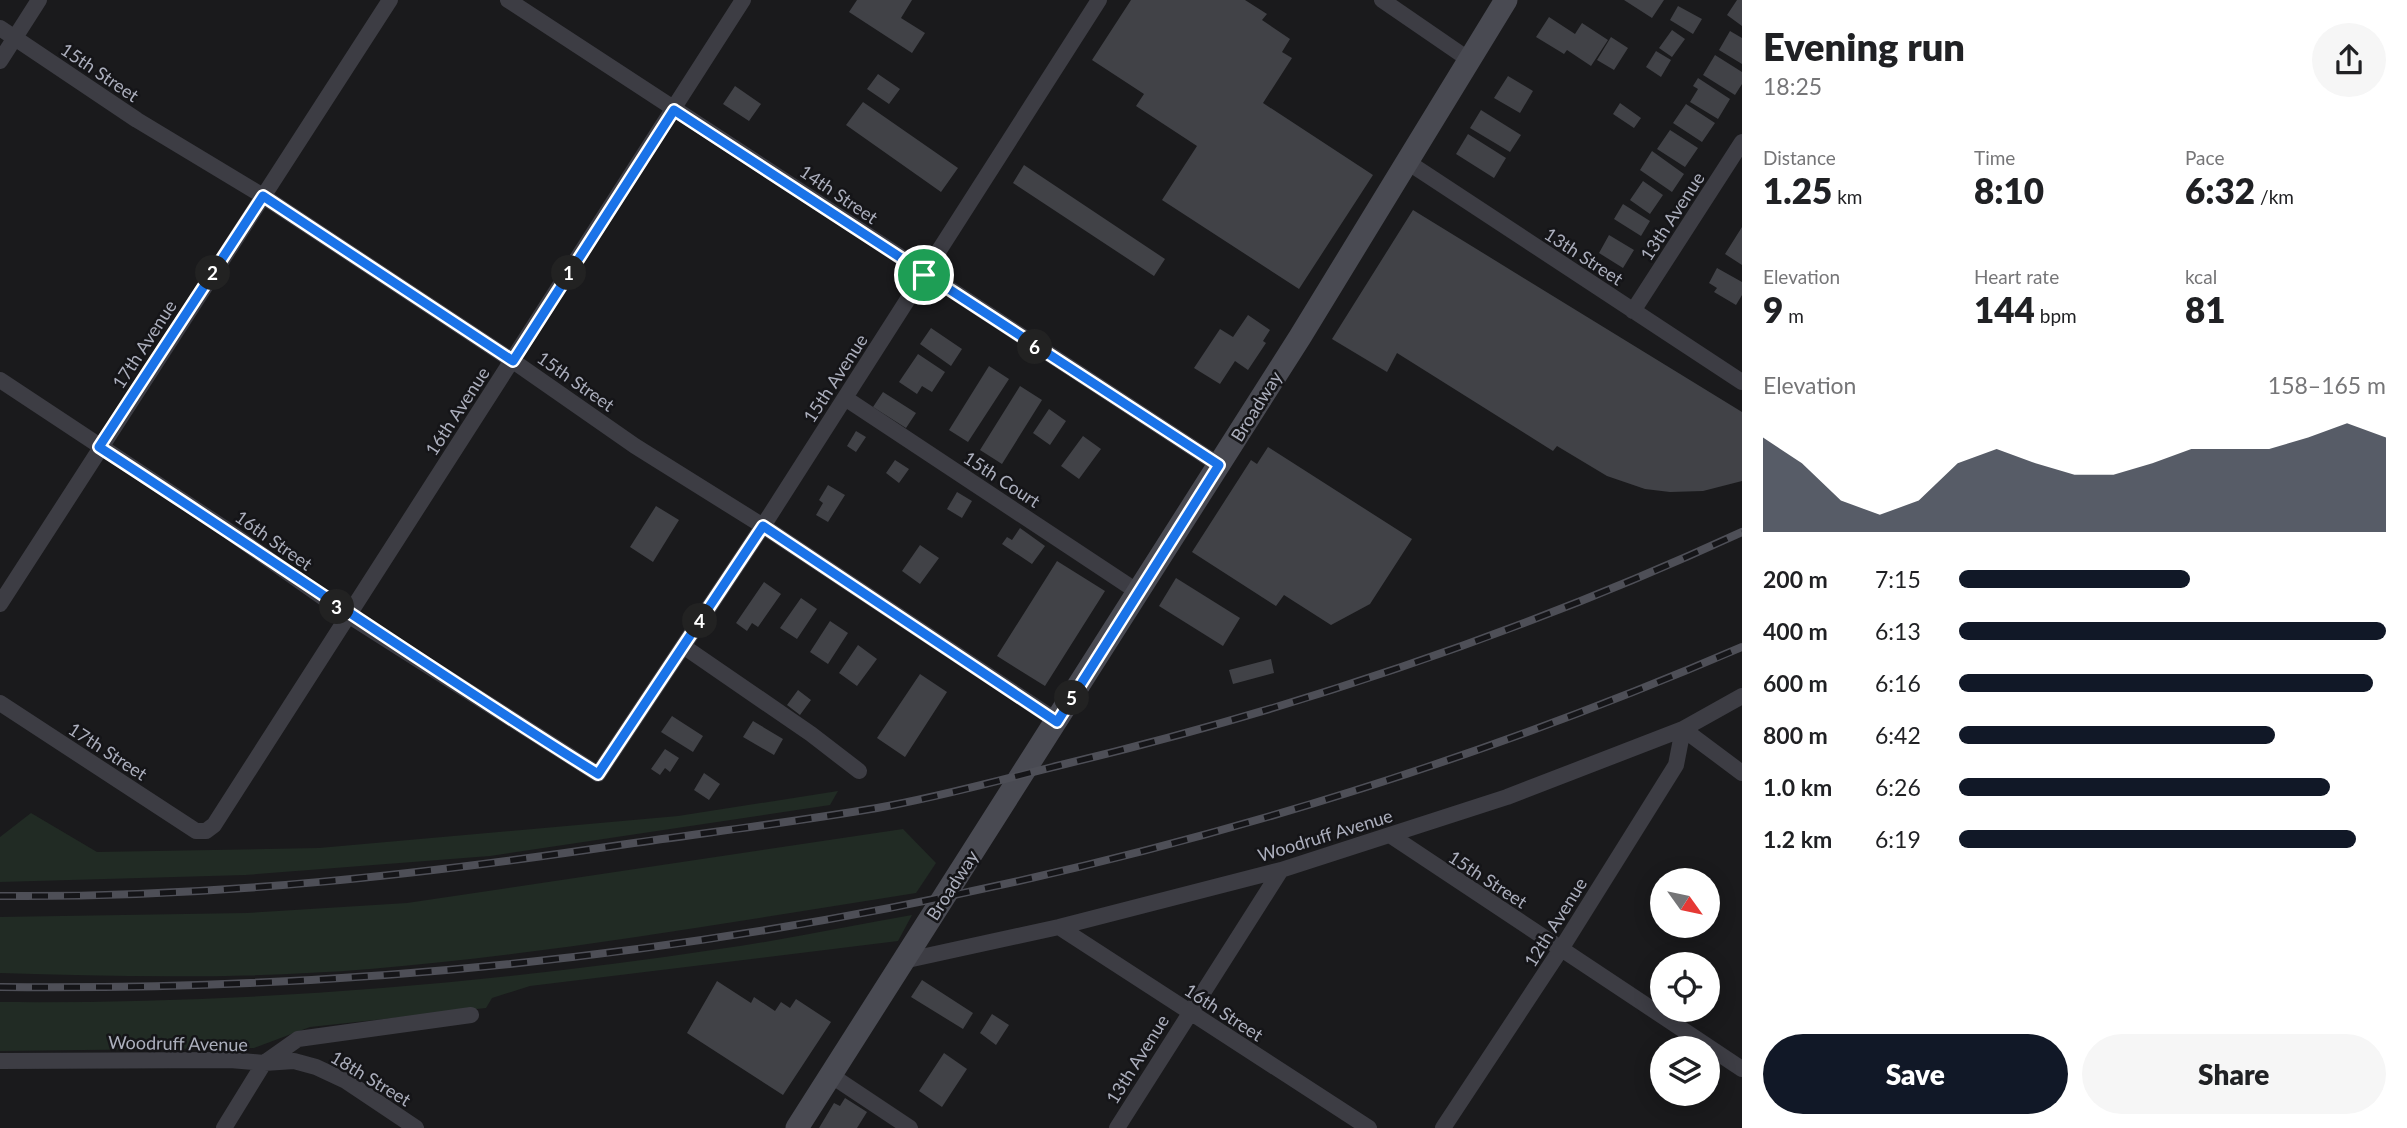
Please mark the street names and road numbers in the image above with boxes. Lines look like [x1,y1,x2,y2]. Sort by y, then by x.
street label: 15th Street [57,38,144,106]
street label: 14th Street [796,160,883,228]
street label: 13th Avenue [1635,168,1709,264]
street label: 13th Street [1541,222,1628,290]
street label: 17th Avenue [107,296,181,392]
street label: 15th Avenue [798,330,872,426]
street label: 15th Street [533,346,619,416]
street label: 16th Avenue [420,363,494,459]
street label: Broadway [1226,366,1287,445]
street label: 15th Court [959,446,1045,512]
street label: 16th Street [231,505,317,575]
street label: 17th Street [65,717,152,785]
street label: Woodruff Avenue [1255,804,1395,866]
street label: Broadway [921,845,983,924]
street label: 15th Street [1445,845,1532,913]
street label: 12th Avenue [1519,873,1591,971]
street label: 16th Street [1181,978,1268,1046]
street label: 13th Avenue [1101,1010,1173,1108]
street label: Woodruff Avenue [108,1031,248,1055]
street label: 18th Street [327,1046,415,1111]

